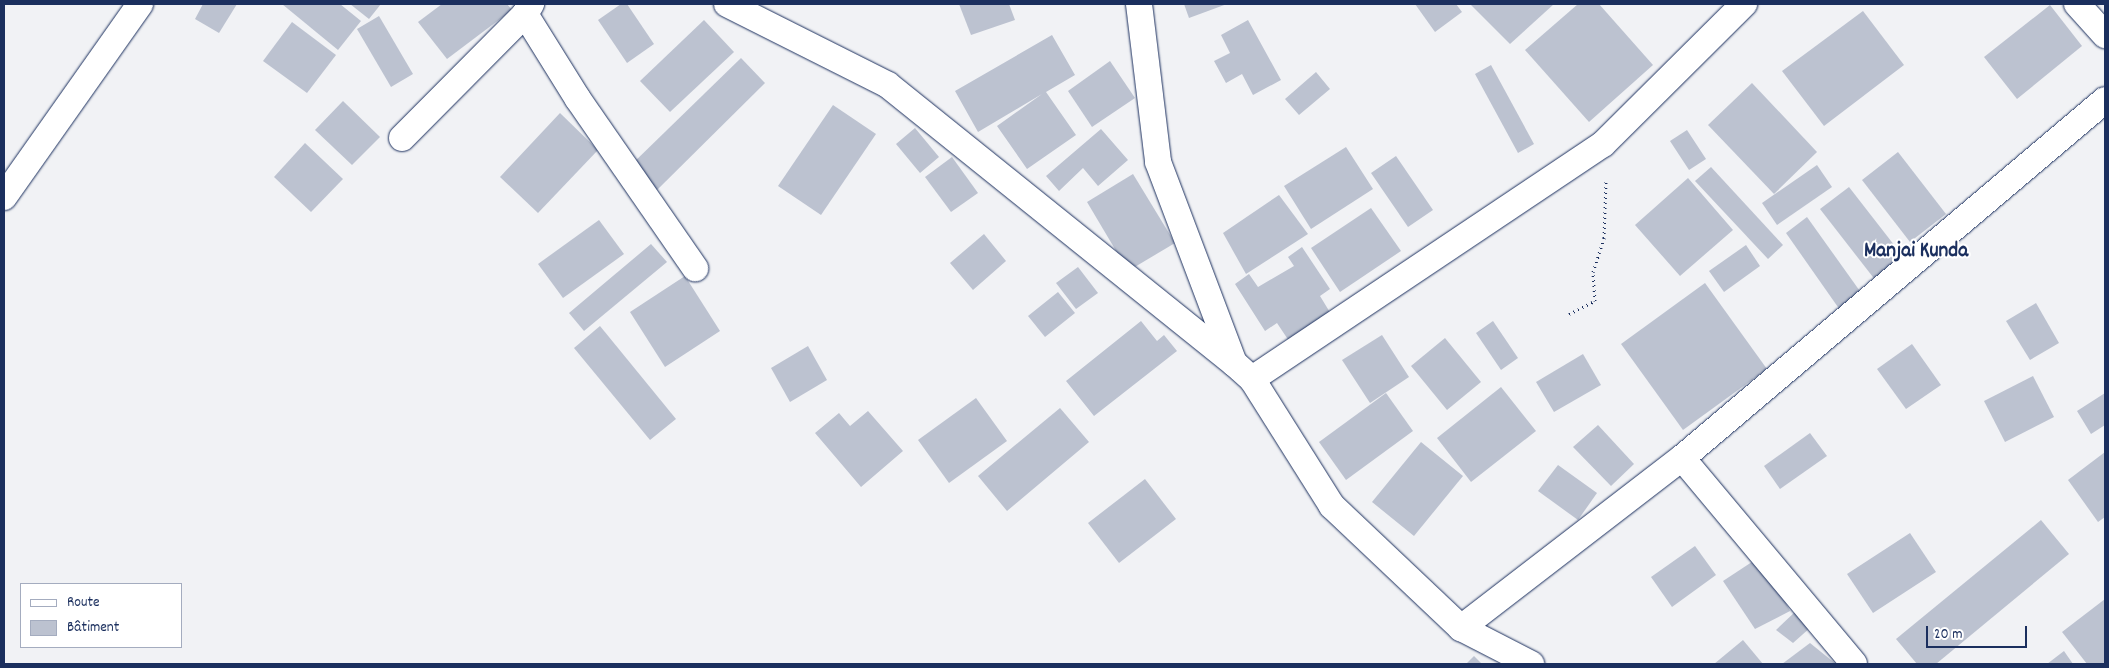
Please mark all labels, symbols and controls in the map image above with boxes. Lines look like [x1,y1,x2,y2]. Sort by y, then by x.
district label: Manjai Kunda [1864,239,1968,265]
legend [20,583,182,648]
text: Route [67,592,100,614]
scale bar [1929,616,2030,648]
text: Bâtiment [67,617,119,639]
text: 20 m [1934,624,1962,646]

